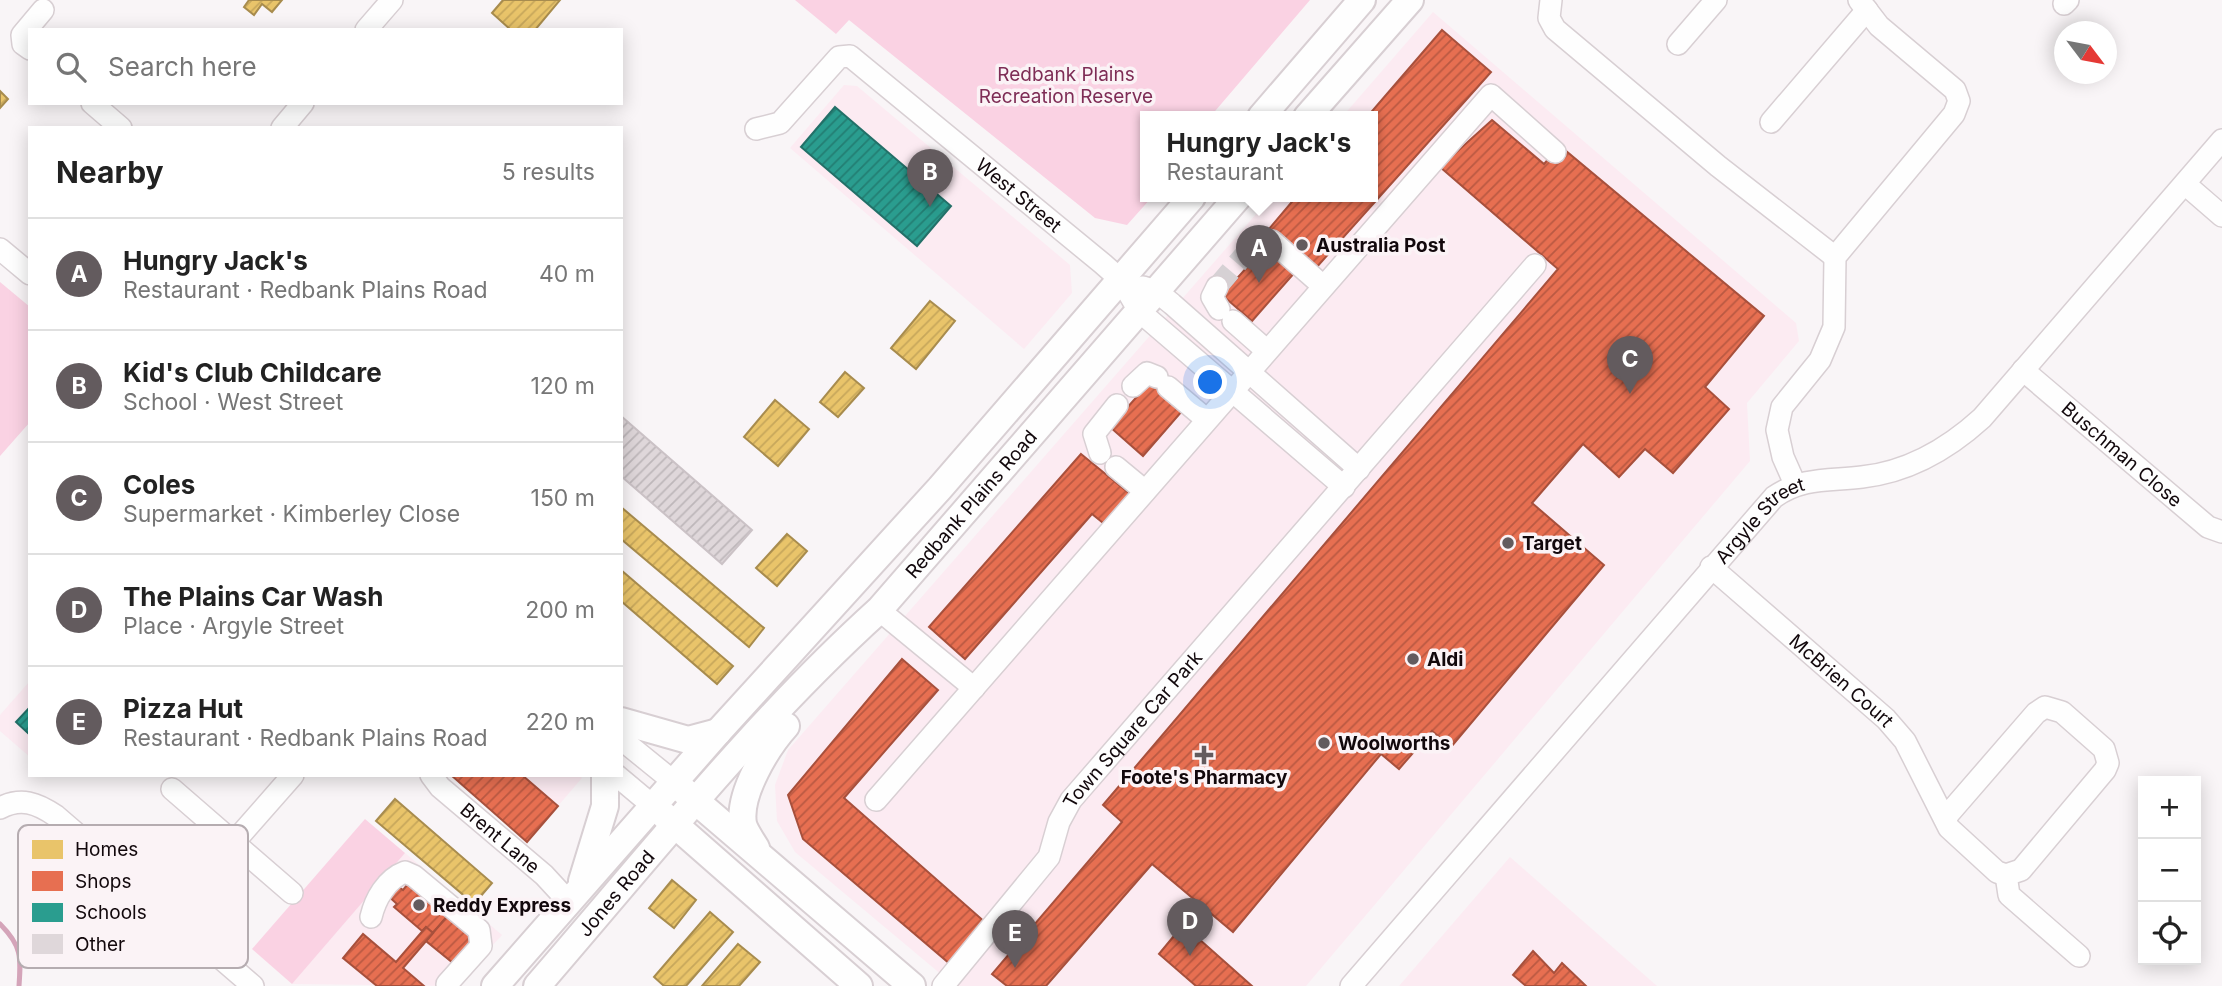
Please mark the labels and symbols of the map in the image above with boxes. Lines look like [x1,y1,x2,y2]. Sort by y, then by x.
north arrow [2054,21,2117,84]
park label: Redbank Plains Recreation Reserve [979,63,1153,108]
pin: B [907,149,953,207]
street label: West Street [971,153,1066,237]
pin: A [1236,225,1282,283]
place label: Australia Post [1316,234,1445,257]
marker: Australia Post [1294,237,1310,253]
pin: C [1607,336,1653,394]
your location [1193,365,1227,399]
street label: Buschman Close [2057,397,2187,512]
street label: Redbank Plains Road [901,426,1042,583]
street label: Argyle Street [1711,473,1807,568]
place label: Target [1522,532,1582,555]
marker: Target [1500,535,1516,551]
street label: McBrien Court [1785,629,1899,732]
street label: Town Square Car Park [1058,646,1208,812]
place label: Aldi [1427,648,1463,671]
marker: Aldi [1405,651,1421,667]
place label: Woolworths [1338,732,1450,755]
marker: Woolworths [1316,735,1332,751]
marker: Foote's Pharmacy [1196,747,1212,763]
place label: Foote's Pharmacy [1121,766,1288,789]
street label: Brent Lane [456,798,544,878]
legend [18,825,248,968]
text: Homes [75,838,138,861]
street label: Jones Road [573,846,660,941]
text: Shops [75,870,131,893]
place label: Reddy Express [433,894,571,917]
marker: Reddy Express [411,897,427,913]
pin: D [1167,898,1213,956]
text: Schools [75,901,147,924]
pin: E [992,910,1038,968]
text: Other [75,933,125,956]

